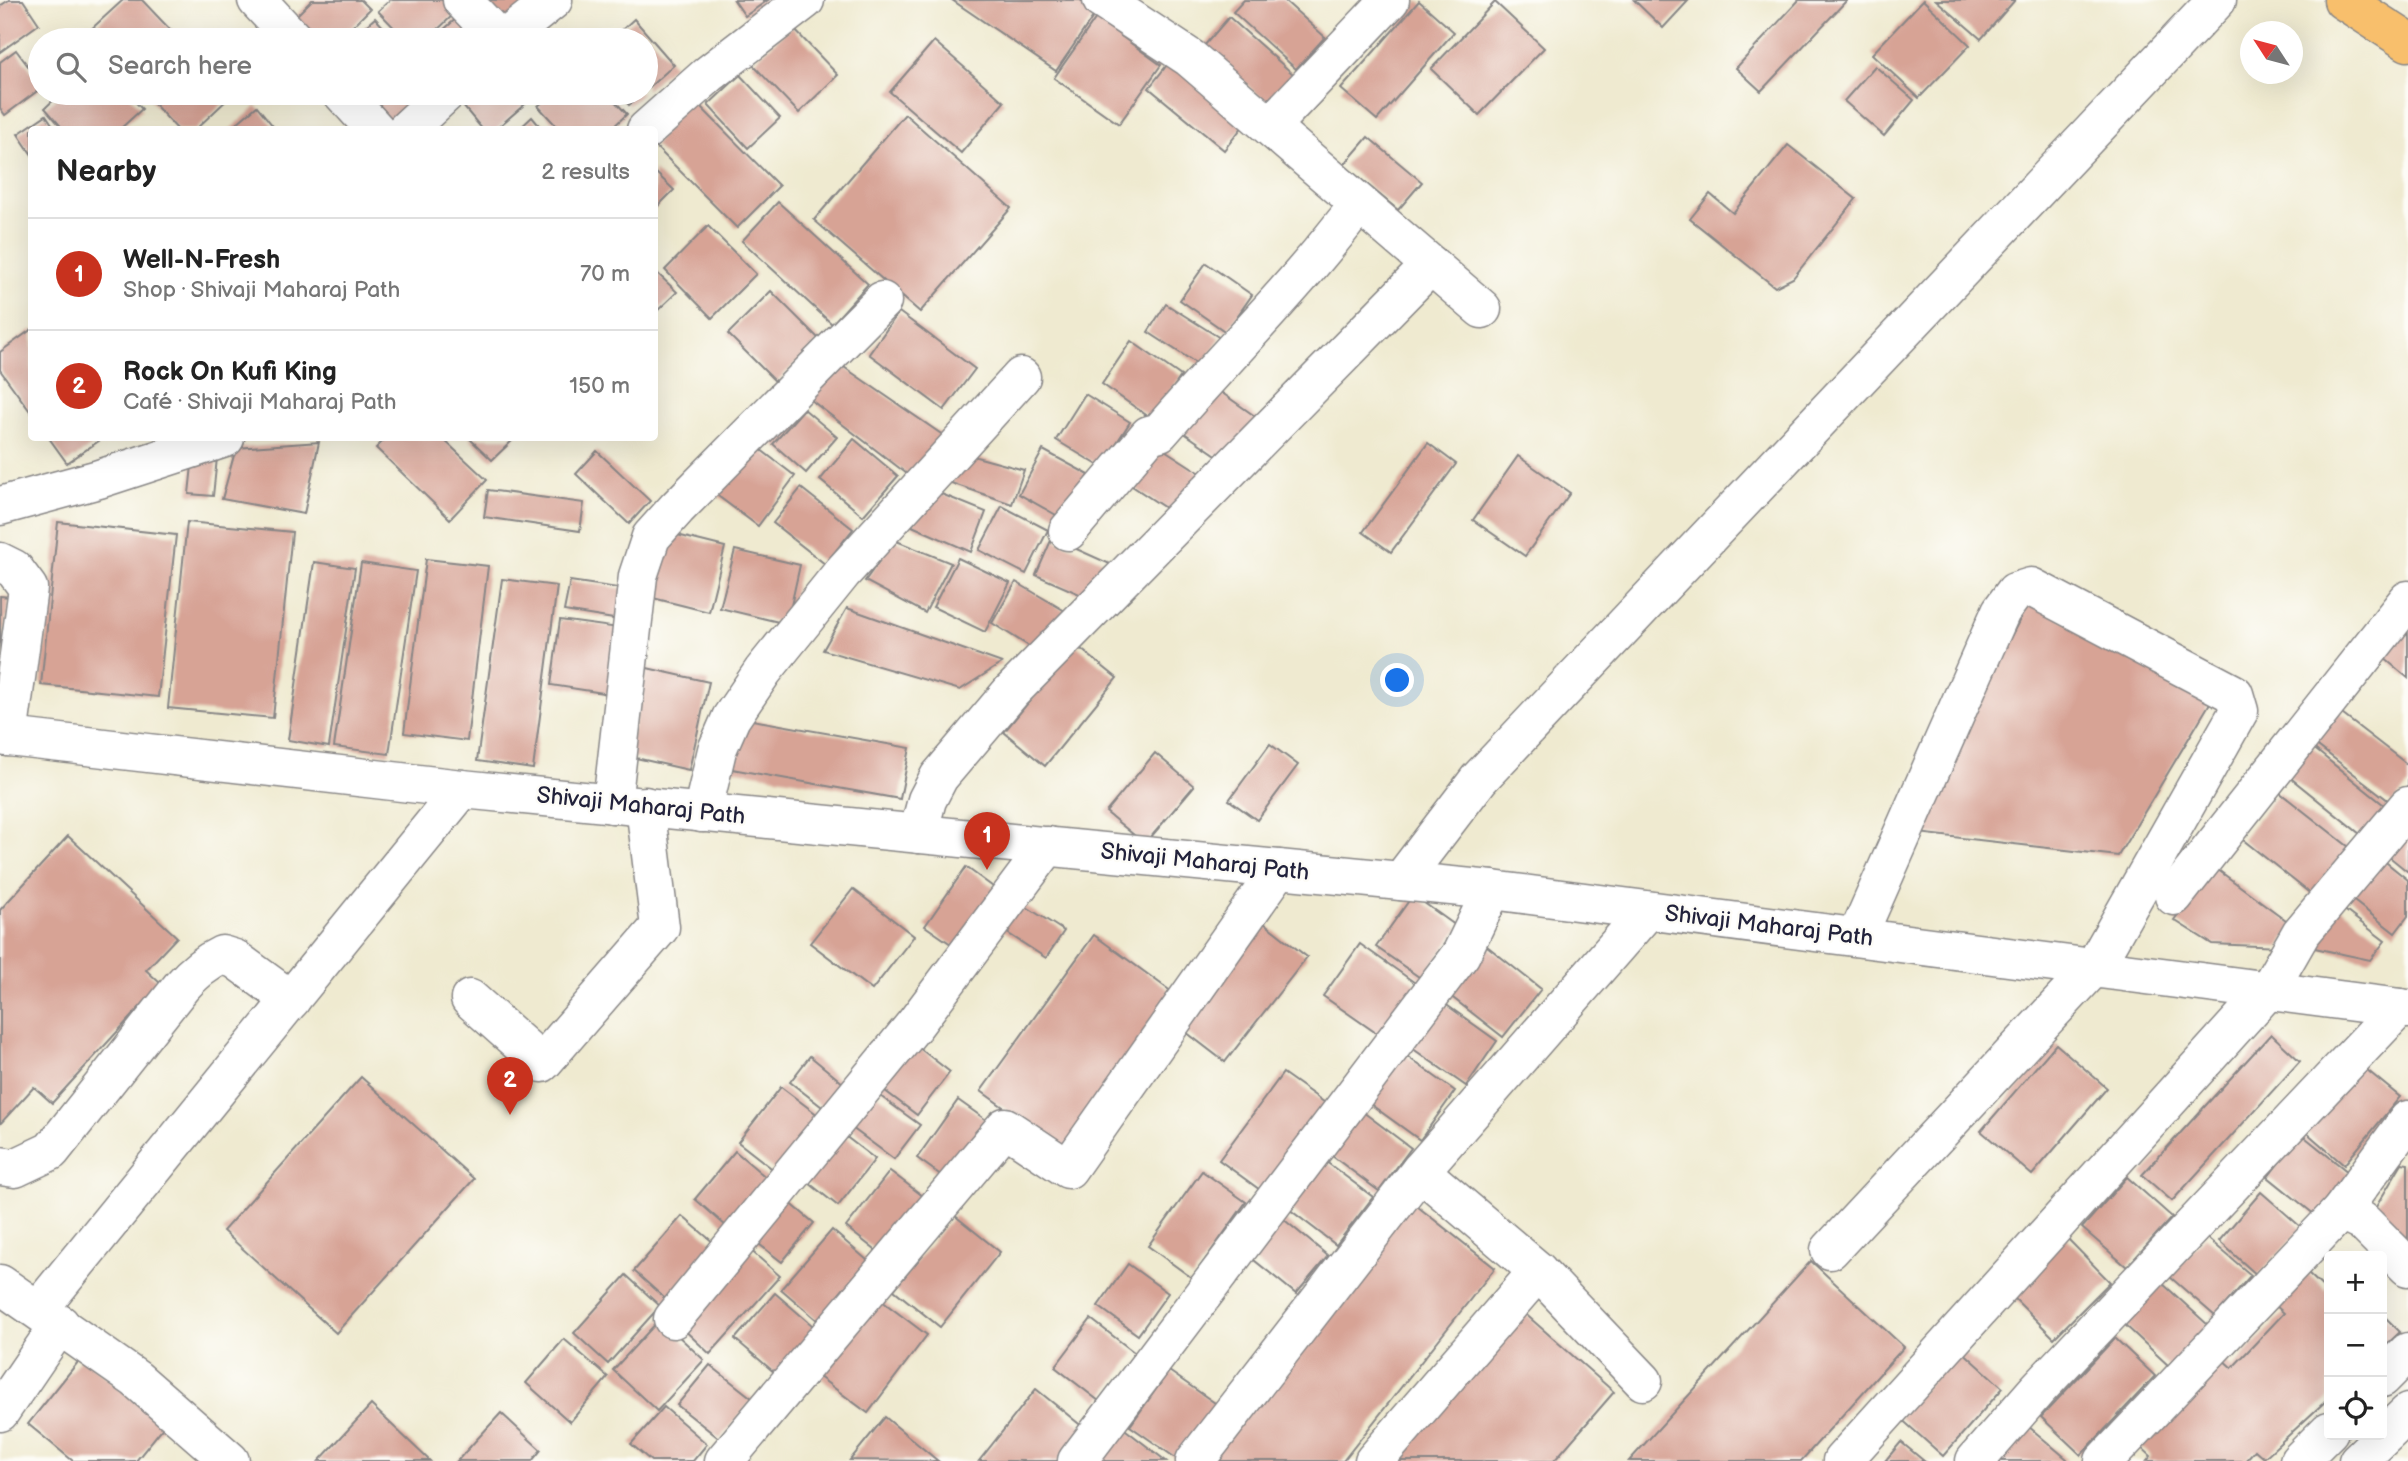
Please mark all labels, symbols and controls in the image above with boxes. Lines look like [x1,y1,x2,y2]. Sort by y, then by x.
north arrow [2240,21,2303,84]
search box [28,28,658,105]
icon: search [52,48,90,86]
text: Search here [108,51,252,82]
text: Nearby [56,154,156,190]
text: 2 results [541,158,630,186]
text: Well-N-Fresh [123,245,280,276]
text: 1 [74,260,84,288]
text: 70 m [580,260,630,288]
text: Shop · Shivaji Maharaj Path [123,276,400,304]
text: Rock On Kufi King [123,357,337,388]
text: 2 [72,372,86,400]
text: 150 m [569,372,630,400]
text: Café · Shivaji Maharaj Path [123,388,397,416]
your location [1380,663,1414,697]
street label: Shivaji Maharaj Path [535,781,747,831]
pin: 1 [964,812,1010,870]
street label: Shivaji Maharaj Path [1099,837,1311,887]
street label: Shivaji Maharaj Path [1663,899,1875,953]
pin: 2 [487,1057,533,1115]
map controls [2324,1251,2387,1440]
button: + [2324,1251,2387,1314]
button: − [2324,1314,2387,1377]
button: locate [2324,1377,2387,1440]

